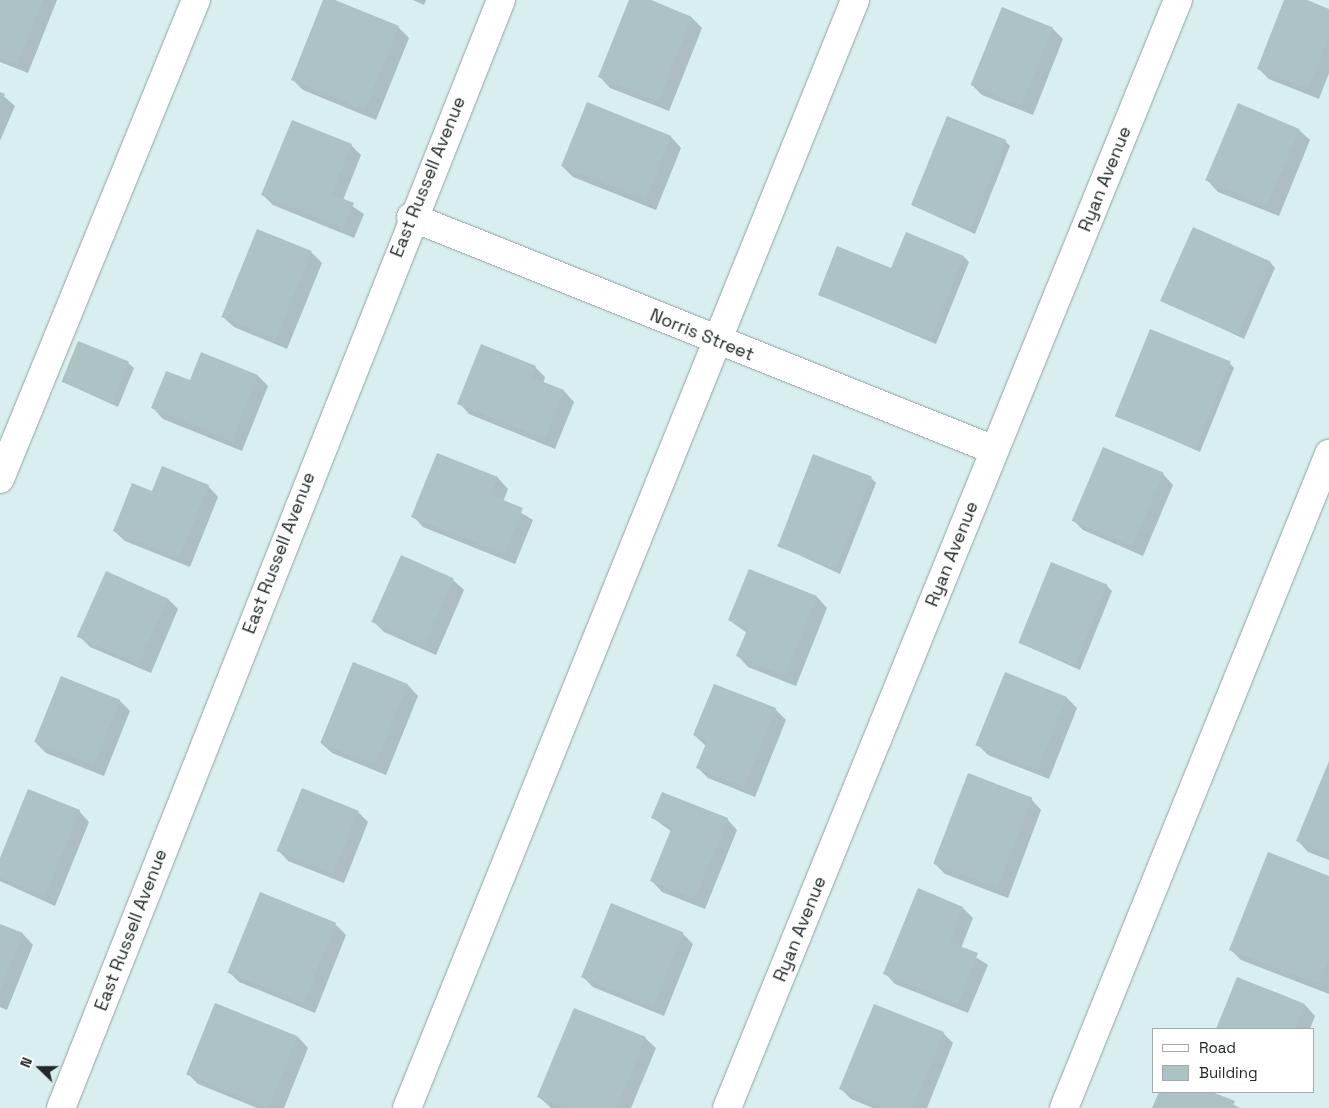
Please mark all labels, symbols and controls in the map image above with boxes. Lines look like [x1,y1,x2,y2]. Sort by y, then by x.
street label: East Russell Avenue [386,93,470,261]
street label: Ryan Avenue [1074,123,1136,235]
street label: Norris Street [647,304,757,366]
street label: East Russell Avenue [238,469,320,637]
street label: Ryan Avenue [921,498,983,610]
street label: East Russell Avenue [90,846,172,1014]
street label: Ryan Avenue [769,873,831,985]
legend [1152,1028,1314,1093]
text: Road [1199,1038,1236,1057]
north arrow [15,1043,65,1093]
text: N [16,1055,36,1070]
text: Building [1199,1063,1258,1082]

